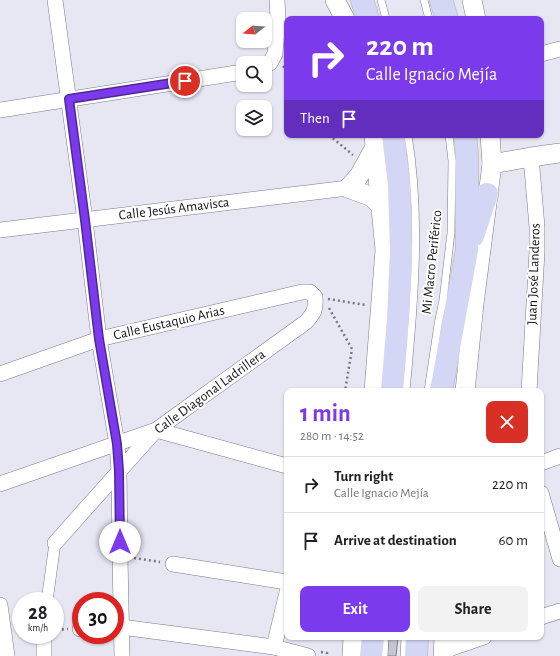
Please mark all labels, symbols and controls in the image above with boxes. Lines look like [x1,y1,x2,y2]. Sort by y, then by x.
north arrow [236,12,272,48]
map controls [236,12,272,136]
icon: right [300,32,352,84]
text: 220 m [366,33,434,61]
button: search [236,56,272,92]
pin [168,64,202,98]
text: Calle Ignacio Mejía [366,66,497,84]
icon: arrive [174,70,196,92]
button: layers [236,100,272,136]
icon: arrive [338,108,360,130]
text: Then [300,111,330,126]
street label: Calle Jesús Amavisca [118,195,231,223]
street label: Mi Macro Periférico [420,209,444,315]
street label: Juan José Landeros [525,223,543,325]
street label: Calle Eustaquio Arias [112,303,226,343]
street label: Calle Diagonal Ladrillera [152,347,268,437]
button: close [486,401,528,443]
text: 1 min [300,402,351,426]
text: 280 m · 14:52 [300,430,364,443]
text: Turn right [334,469,393,484]
icon: right [300,474,322,496]
text: 220 m [492,477,528,492]
text: Calle Ignacio Mejía [334,487,429,500]
position arrow [99,521,141,563]
icon: arrive [300,530,322,552]
text: Arrive at destination [334,533,457,548]
text: 60 m [499,533,528,548]
button: Exit [300,586,410,632]
button: Share [418,586,528,632]
speed limit sign: 30 [72,592,124,644]
text: 28 [28,603,48,623]
text: km/h [28,623,48,633]

